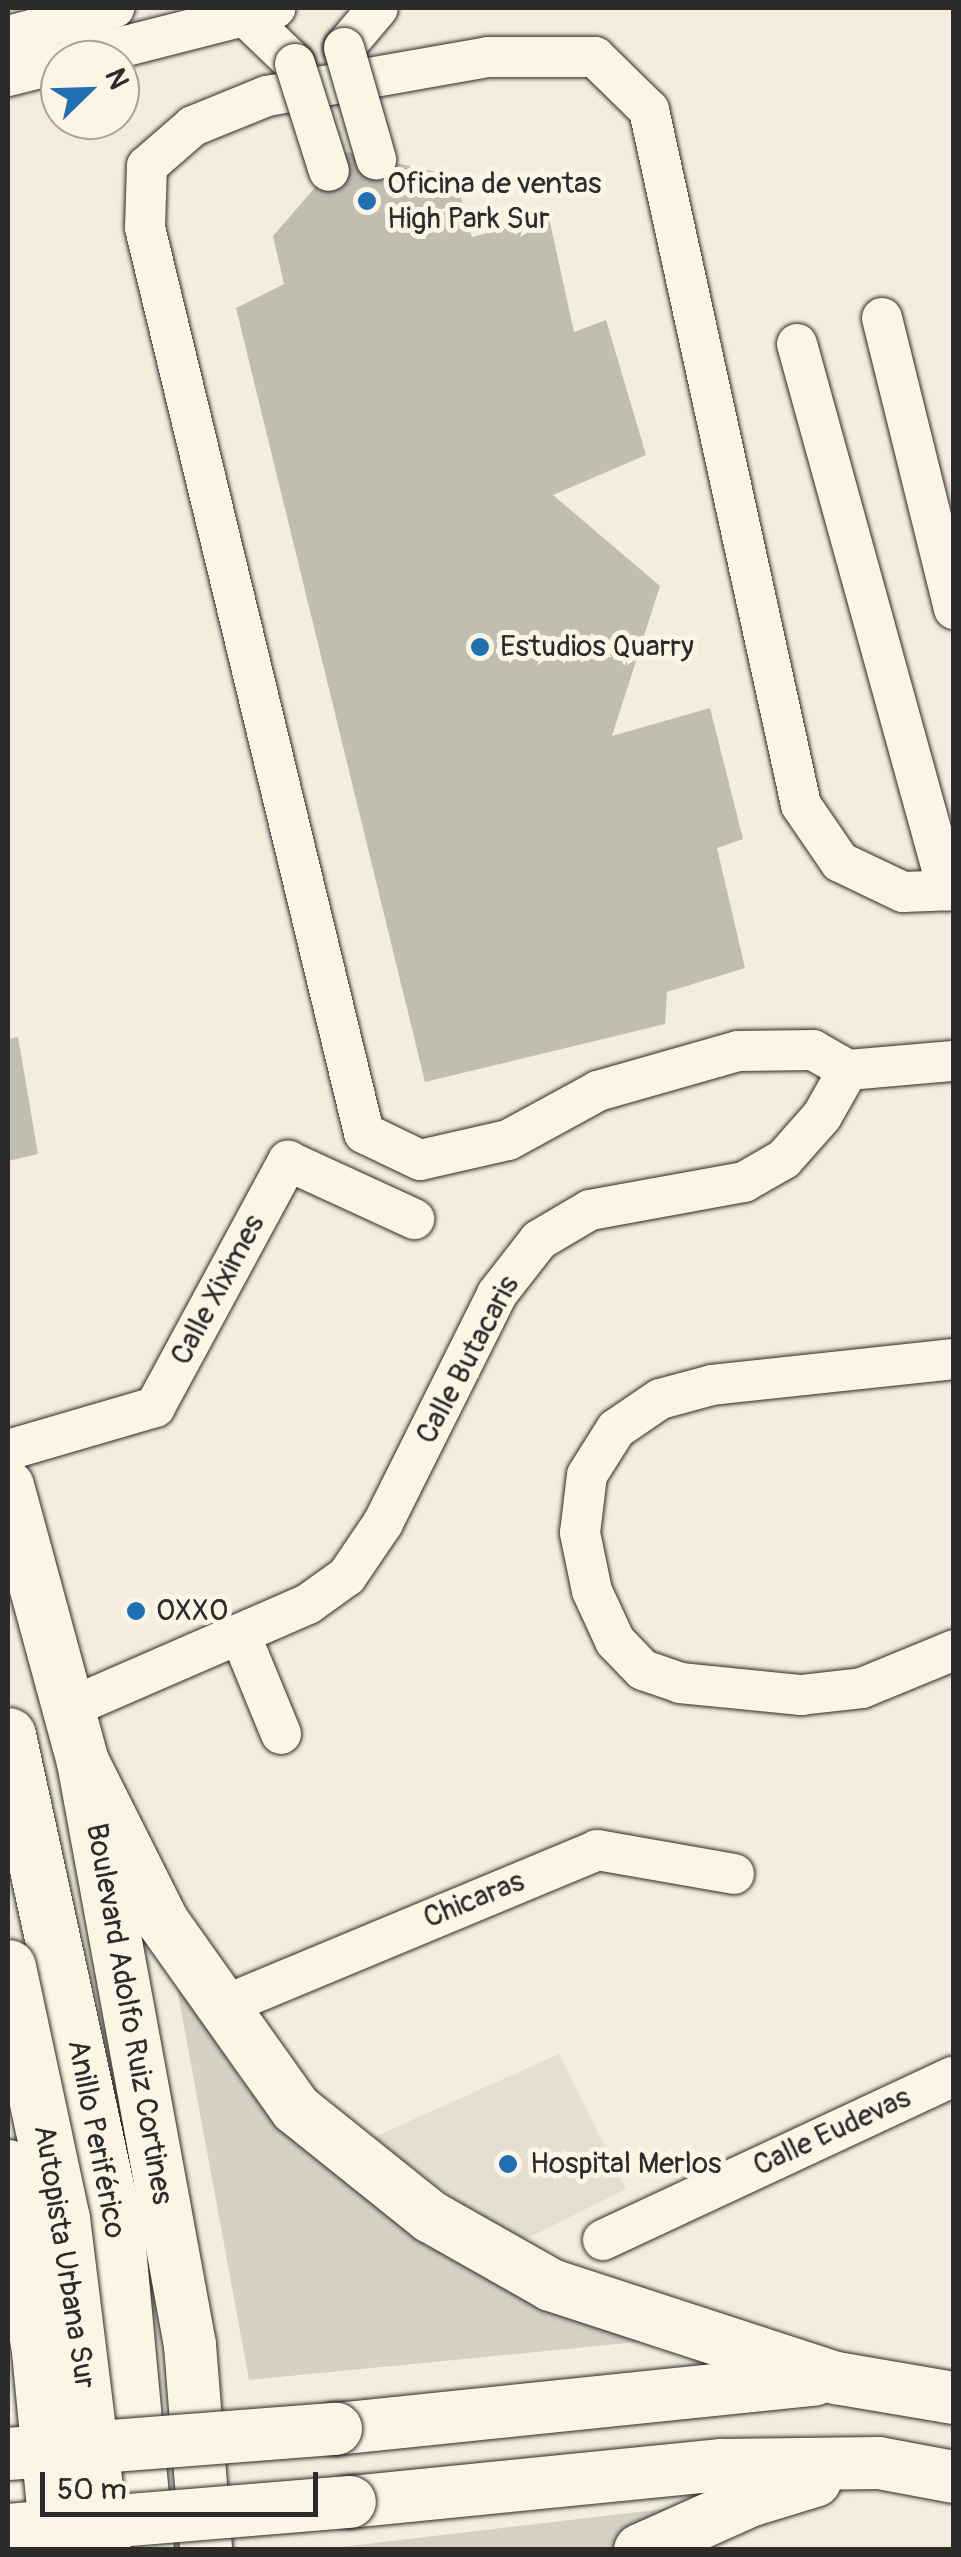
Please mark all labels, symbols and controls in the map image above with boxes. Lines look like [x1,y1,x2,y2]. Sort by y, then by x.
north arrow [40,40,140,140]
text: N [96,63,136,94]
place label: Oficina de ventas High Park Sur [387,166,601,236]
marker: Oficina de ventas High Park Sur [356,190,378,212]
place label: Estudios Quarry [500,629,694,665]
marker: Estudios Quarry [469,636,491,658]
street label: Calle Xiximes [163,1209,273,1371]
street label: Calle Butacaris [409,1270,527,1450]
place label: OXXO [156,1593,228,1629]
marker: OXXO [125,1600,147,1622]
street label: Boulevard Adolfo Ruiz Cortines [78,1821,180,2207]
street label: Chicaras [418,1864,530,1936]
street label: Anillo Periférico [59,2037,133,2241]
street label: Calle Eudevas [748,2080,916,2184]
street label: Autopista Urbana Sur [25,2123,103,2391]
place label: Hospital Merlos [530,2146,721,2182]
marker: Hospital Merlos [495,2151,521,2177]
scale bar [45,2452,322,2514]
text: 50 m [57,2471,127,2508]

